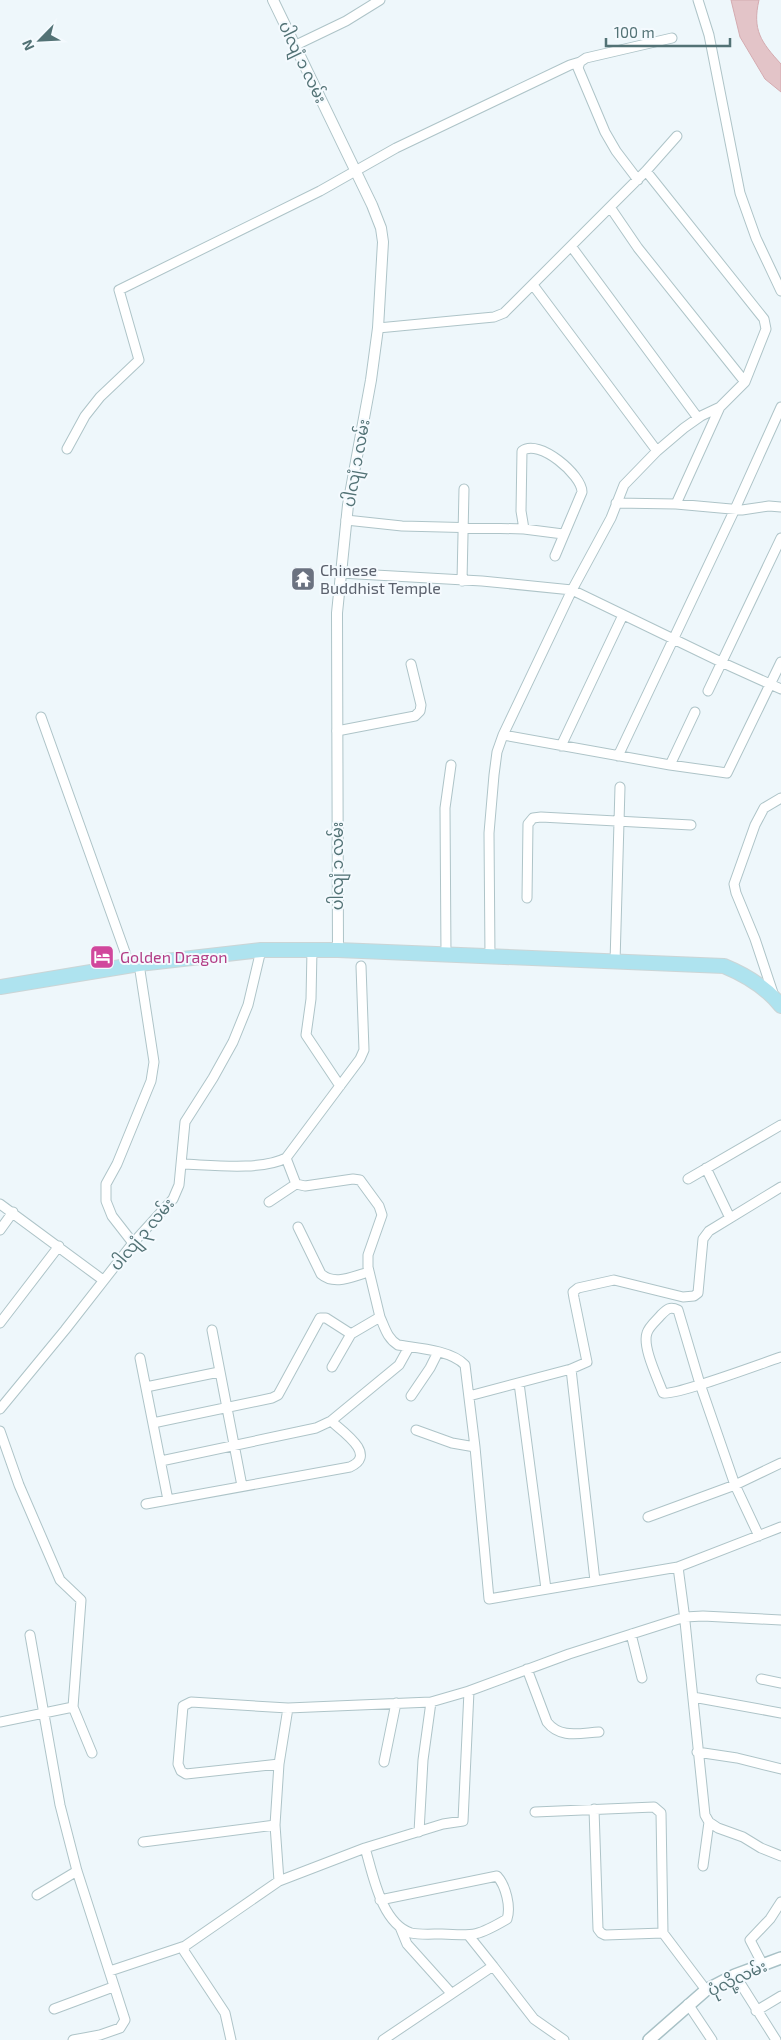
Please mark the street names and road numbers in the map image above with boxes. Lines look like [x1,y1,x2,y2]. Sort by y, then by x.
street label: ပါလျံ ၁ လမ်း [271,17,332,108]
street label: ပါလျံ ၁ လမ်း [337,417,377,509]
street label: ပါလျံ ၁ လမ်း [326,822,351,910]
street label: ပါလျံ ၃ လမ်း [105,1193,181,1277]
street label: ပုံလို့လမ်း [704,1955,772,2005]

